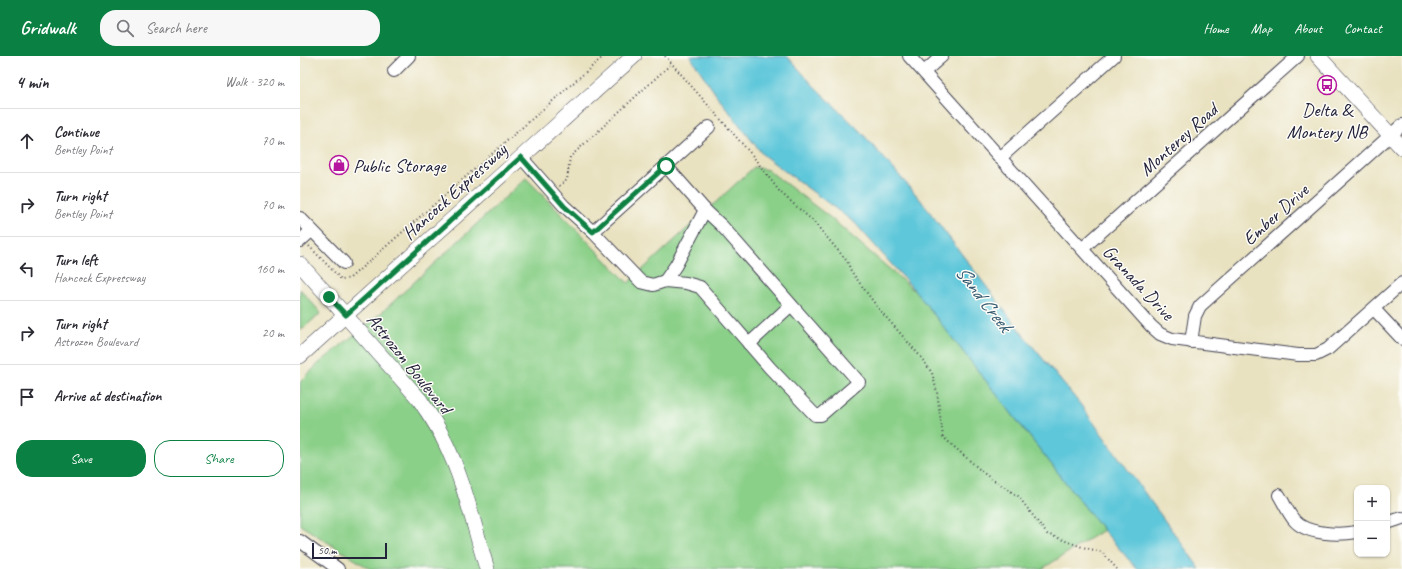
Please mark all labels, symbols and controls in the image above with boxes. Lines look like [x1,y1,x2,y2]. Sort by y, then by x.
search box [100,10,380,46]
text: Gridwalk [20,16,76,40]
icon: search [114,17,136,39]
text: Search here [146,19,207,38]
text: Home [1203,20,1229,37]
text: Map [1251,20,1272,37]
text: About [1294,20,1322,37]
text: Contact [1344,20,1382,37]
text: 4 min [16,72,49,93]
text: Walk · 320 m [225,74,284,90]
bus stop icon: Delta & Montery NB [1316,74,1338,96]
street label: Monterey Road [1134,96,1225,181]
place label: Delta & Montery NB [1287,98,1368,144]
text: Continue [54,123,99,142]
icon: ahead [16,130,38,152]
text: 70 m [262,133,284,149]
street label: Hancock Expressway [397,137,513,245]
text: Bentley Point [54,142,112,158]
shop icon: Public Storage [328,154,350,176]
place label: Public Storage [353,154,447,178]
route start [657,157,675,175]
street label: Ember Drive [1238,178,1315,251]
text: Turn right [54,187,107,206]
icon: right [16,194,38,216]
text: 70 m [262,197,284,213]
text: Bentley Point [54,206,112,222]
street label: Granada Drive [1097,240,1180,327]
text: Turn left [54,251,97,270]
icon: left [16,258,38,280]
water label: Sand Creek [950,260,1019,339]
text: 160 m [256,261,284,277]
text: Hancock Expressway [54,270,145,286]
route end [320,288,338,306]
street label: Astrozon Boulevard [361,308,459,421]
text: Turn right [54,315,107,334]
icon: right [16,322,38,344]
text: 20 m [262,325,284,341]
text: Astrozon Boulevard [54,334,138,350]
icon: arrive [16,386,38,408]
text: Arrive at destination [54,387,161,406]
button: Save [16,440,146,477]
button: Share [154,440,284,477]
map controls [1354,485,1390,557]
button: + [1354,485,1390,521]
button: − [1354,521,1390,557]
scale bar [312,541,387,560]
text: 50 m [318,543,337,557]

